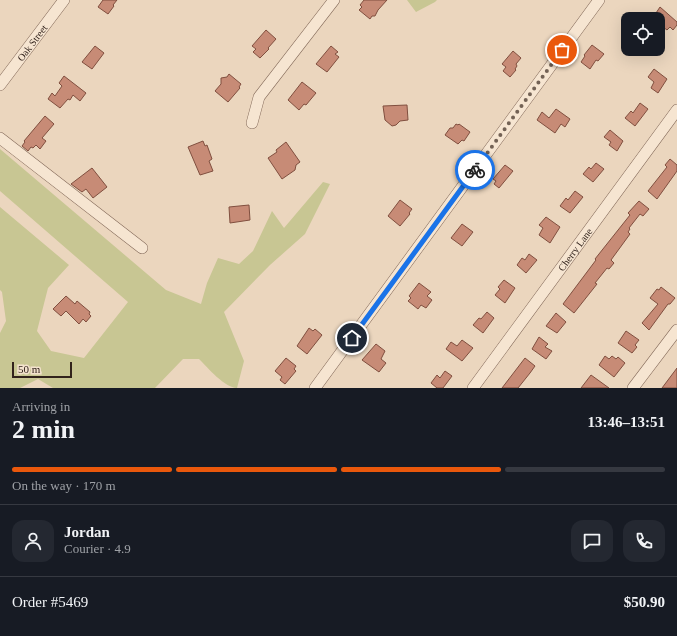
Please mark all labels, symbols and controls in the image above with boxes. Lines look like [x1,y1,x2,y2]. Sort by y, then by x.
map controls [621,12,665,56]
button: locate [621,12,665,56]
street label: Oak Street [15,22,50,63]
pin [545,33,579,67]
icon: bag [551,39,573,61]
courier [455,150,495,190]
icon: bike [464,159,486,181]
street label: Cherry Lane [556,226,595,273]
pin [335,321,369,355]
icon: home [341,327,363,349]
scale bar [12,360,72,379]
text: 50 m [18,363,40,375]
text: Arriving in [12,399,70,414]
text: 13:46–13:51 [588,414,665,430]
text: 2 min [12,415,75,444]
text: On the way · 170 m [12,478,116,493]
button: person [12,520,54,562]
button: chat [571,520,613,562]
button: phone [623,520,665,562]
text: Jordan [64,524,110,540]
text: Courier · 4.9 [64,541,131,556]
text: Order #5469 [12,594,88,610]
text: $50.90 [624,594,665,610]

